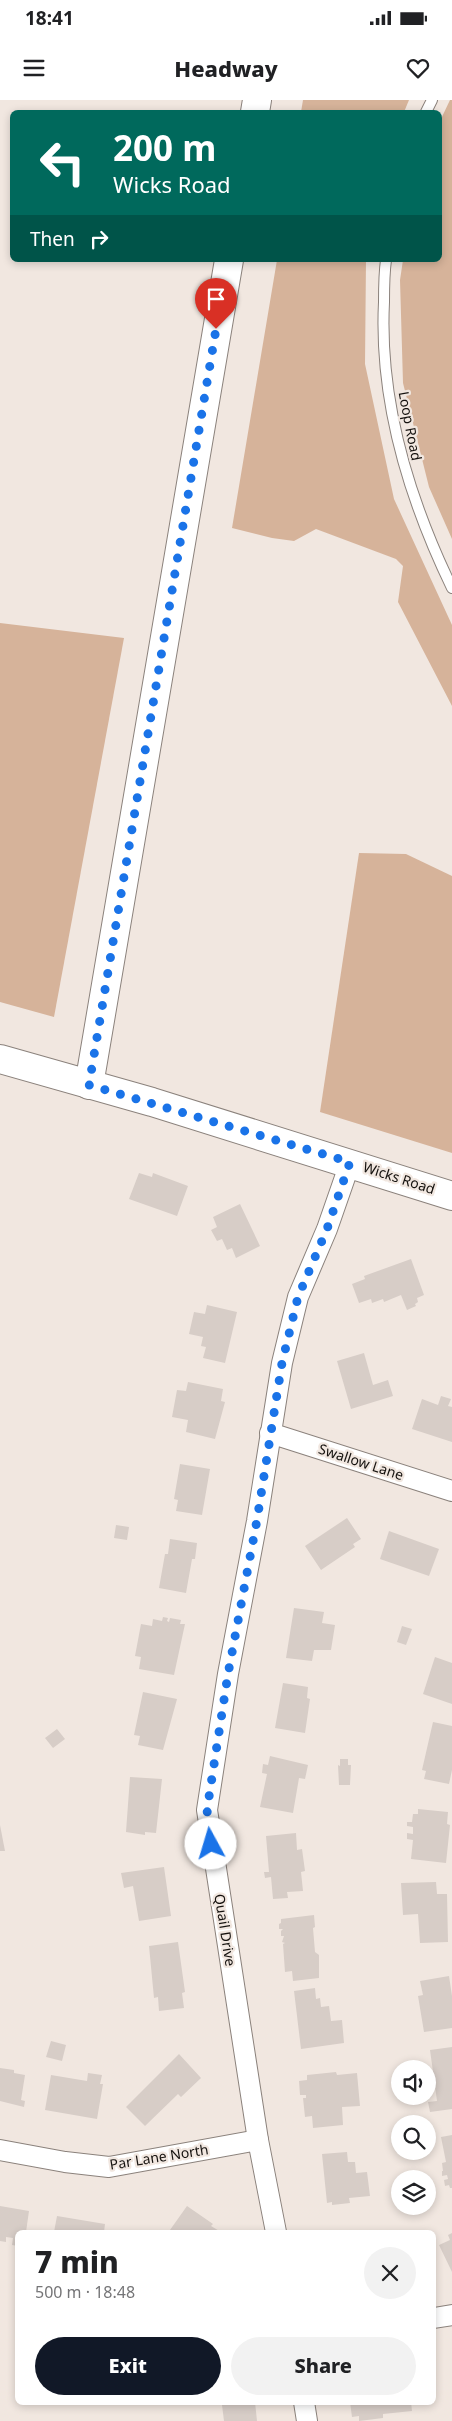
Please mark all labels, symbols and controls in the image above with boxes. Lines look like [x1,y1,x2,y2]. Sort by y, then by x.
text: 18:41 [25,5,74,31]
text: Headway [174,53,278,83]
icon: menu [20,54,48,82]
icon: heart [404,54,432,82]
text: 200 m [113,124,216,171]
icon: left [30,130,95,195]
text: Wicks Road [113,169,231,199]
icon: right [85,225,113,253]
text: Then [30,226,75,252]
pin [195,278,237,329]
icon: arrive [202,285,230,313]
street label: Loop Road [394,390,427,462]
street label: Wicks Road [361,1157,438,1198]
street label: Swallow Lane [316,1439,406,1484]
position arrow [184,1817,236,1869]
street label: Quail Drive [210,1892,241,1968]
map controls [391,2060,436,2215]
button: sound [391,2060,436,2105]
button: search [391,2115,436,2160]
street label: Par Lane North [108,2139,210,2174]
button: layers [391,2170,436,2215]
text: 7 min [35,2241,119,2282]
button: close [364,2247,416,2299]
text: 500 m · 18:48 [35,2281,135,2303]
button: Exit [35,2337,221,2395]
button: Share [231,2337,416,2395]

